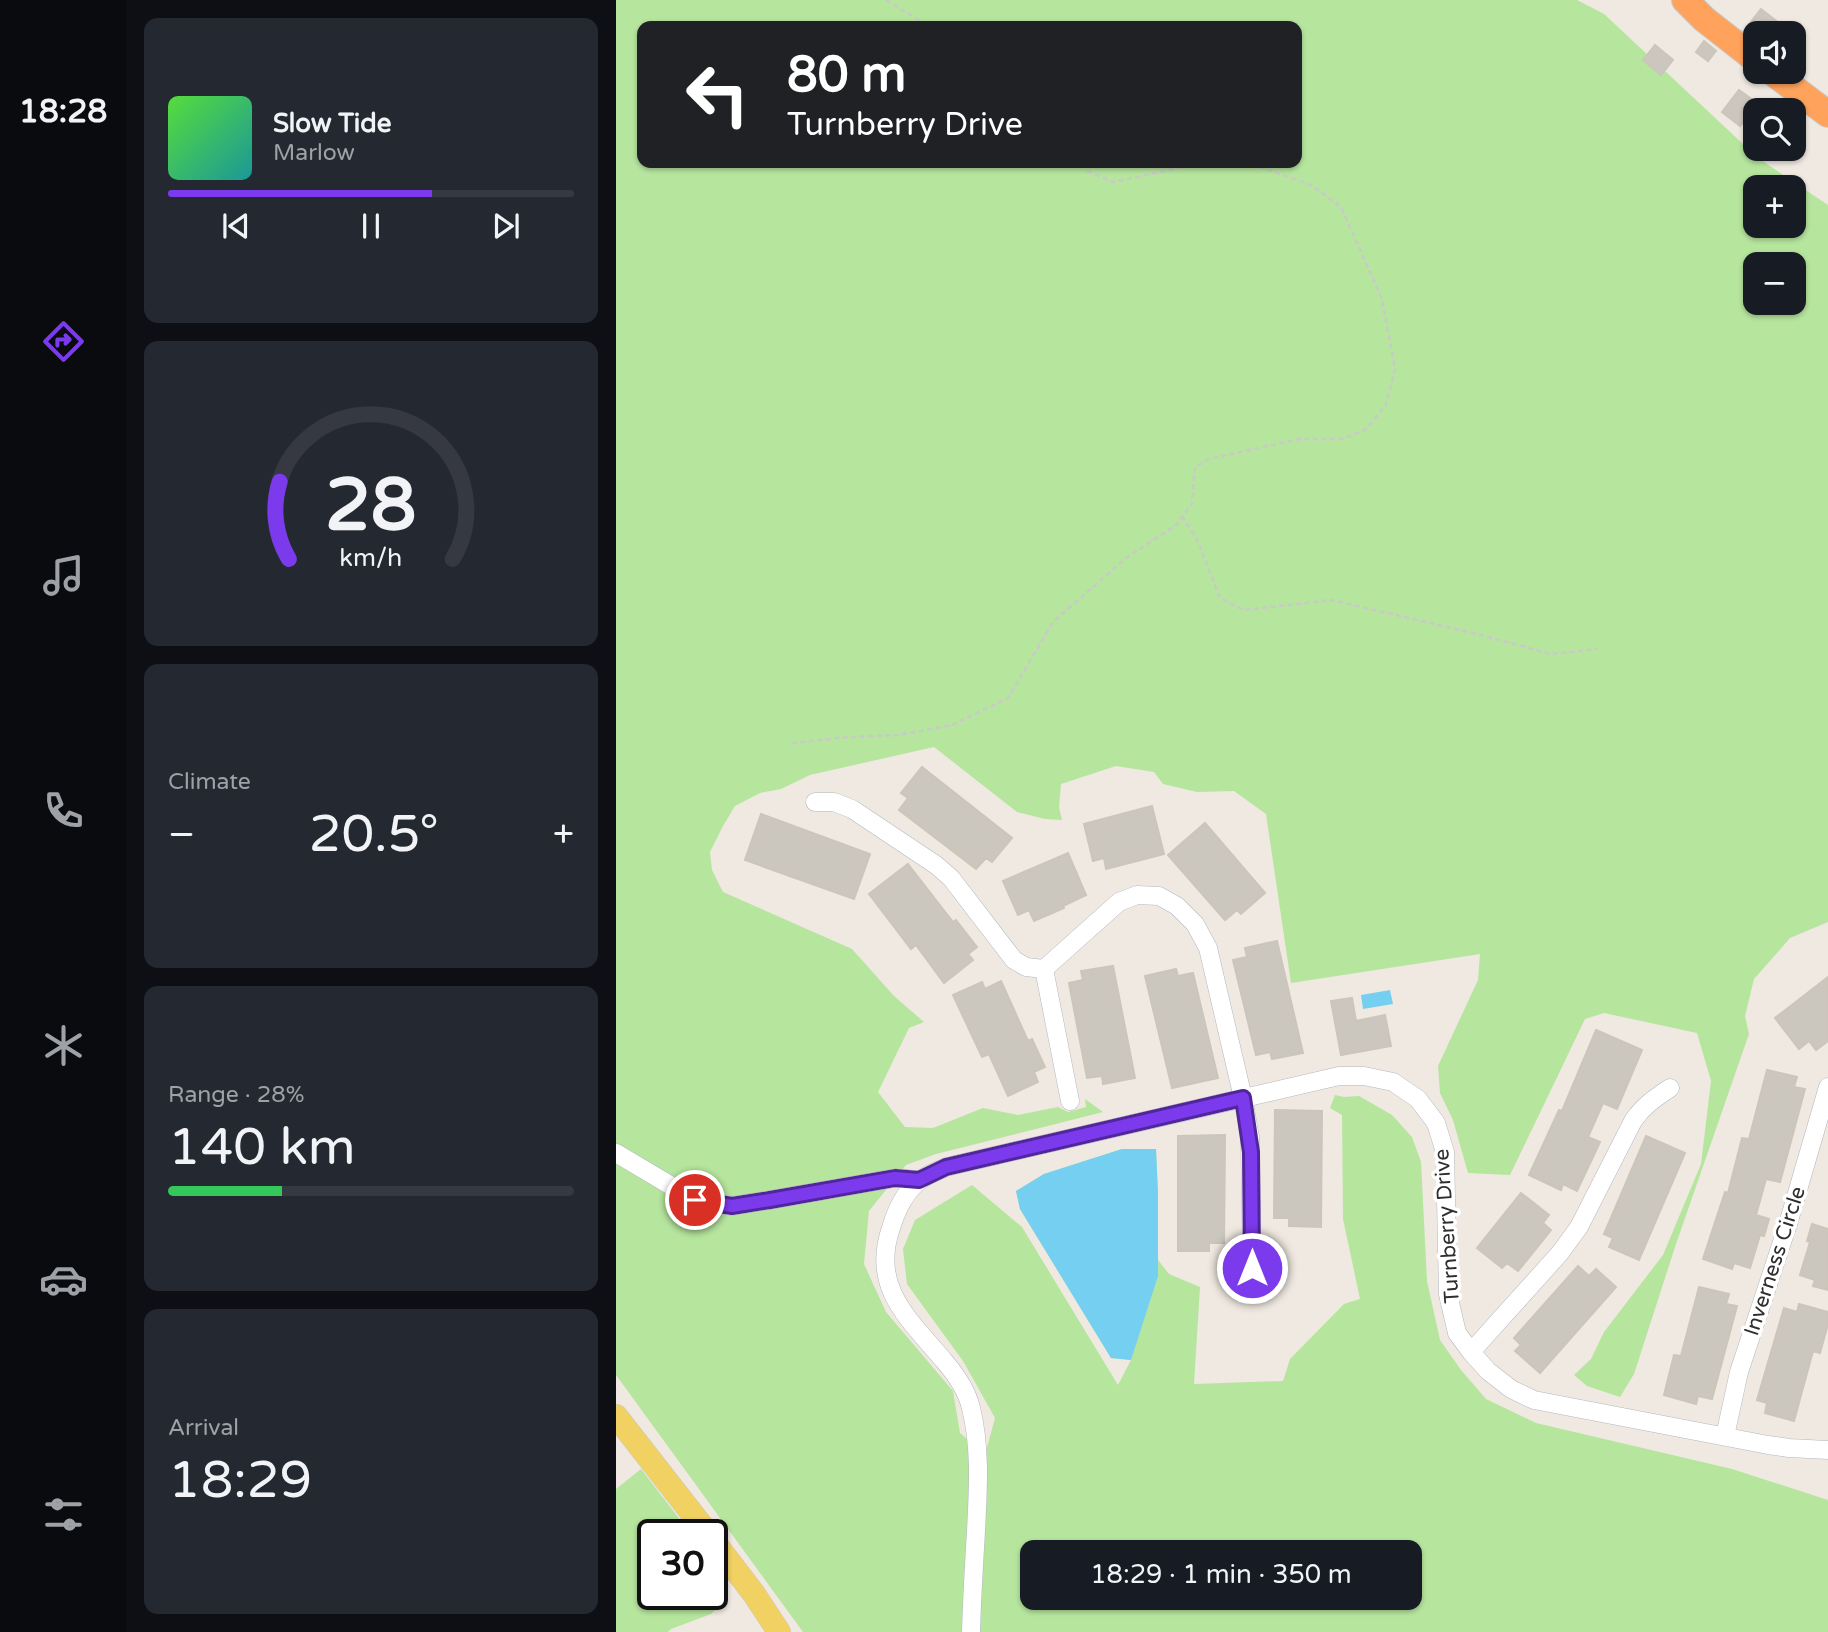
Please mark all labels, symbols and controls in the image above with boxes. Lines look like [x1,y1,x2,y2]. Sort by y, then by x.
map controls [1743,21,1806,315]
button: sound [1743,21,1806,84]
text: 80 m [787,46,906,105]
icon: left [672,49,763,140]
text: 18:28 [19,93,107,131]
button: search [1743,98,1806,161]
text: Turnberry Drive [787,106,1023,144]
text: Slow Tide [273,108,391,139]
text: Marlow [273,139,355,167]
button: + [1743,175,1806,238]
icon: previous [217,207,255,245]
icon: pause [352,207,390,245]
icon: next [487,207,525,245]
button: − [1743,252,1806,315]
icon: directions [39,317,88,366]
text: 28 [325,463,417,551]
text: km/h [340,543,402,573]
icon: music [39,551,88,600]
text: Climate [168,768,251,796]
icon: phone [39,786,88,835]
text: 20.5° [309,803,439,866]
text: − [168,812,195,858]
text: + [553,812,574,858]
icon: climate [39,1021,88,1070]
text: Range · 28% [168,1081,304,1109]
text: 140 km [168,1116,356,1179]
street label: Turnberry Drive [1429,1148,1465,1304]
pin [665,1170,725,1230]
icon: arrive [676,1181,714,1219]
street label: Inverness Circle [1739,1183,1811,1339]
position arrow [1215,1231,1289,1305]
icon: car [39,1255,88,1304]
text: Arrival [168,1414,239,1442]
text: 18:29 [168,1449,312,1512]
icon: filters [39,1490,88,1539]
speed limit sign: 30 [637,1519,728,1610]
text: 18:29 · 1 min · 350 m [1090,1559,1352,1590]

